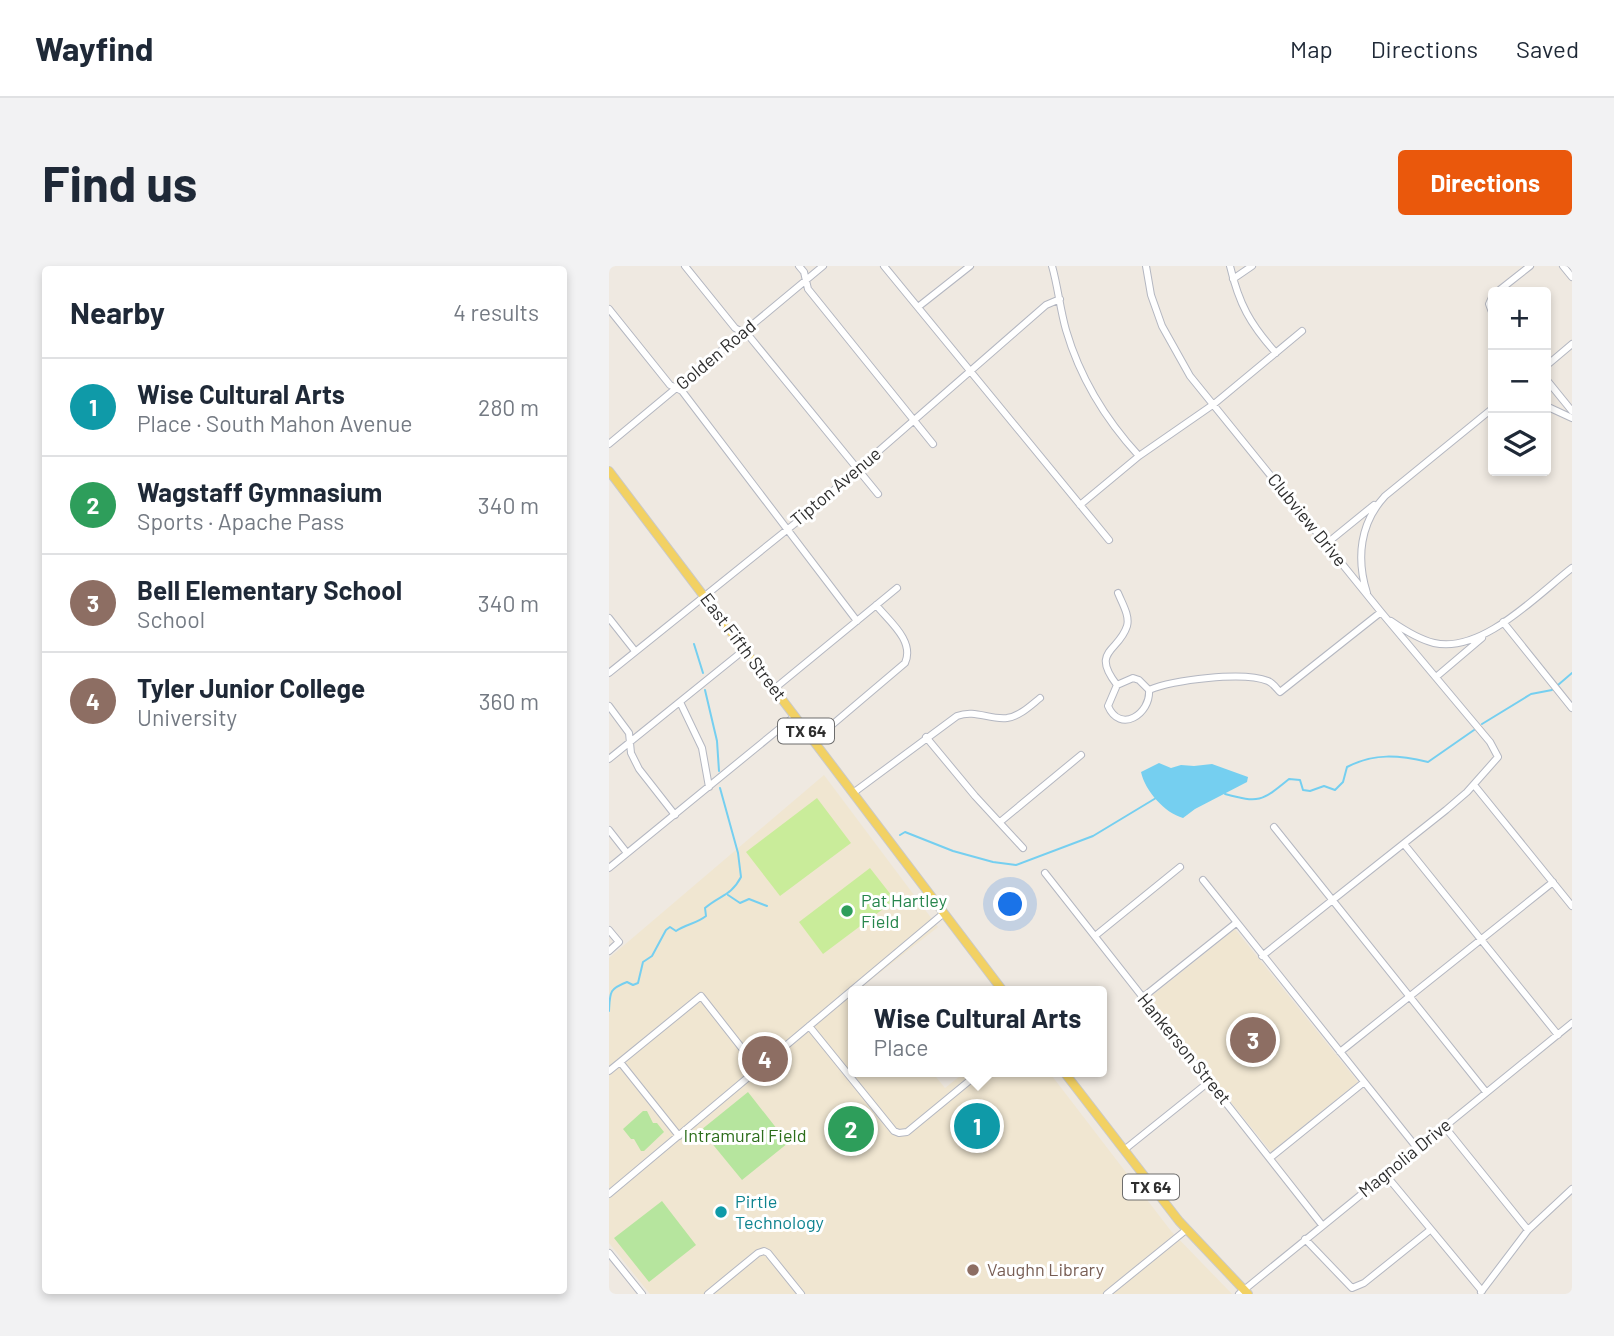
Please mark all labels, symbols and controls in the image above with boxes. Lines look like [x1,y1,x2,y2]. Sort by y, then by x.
text: Wayfind [35,28,153,68]
text: Map [1290,34,1333,63]
text: Directions [1371,34,1478,63]
text: Saved [1516,34,1579,63]
button: Directions [1398,150,1572,215]
text: Find us [42,153,197,212]
map controls [1488,287,1551,476]
button: + [1488,287,1551,350]
text: Nearby [70,294,165,330]
text: 4 results [453,298,539,326]
street label: Golden Road [671,314,760,394]
button: − [1488,350,1551,413]
text: Wise Cultural Arts [137,378,345,409]
text: 1 [89,393,97,421]
text: 280 m [478,393,539,421]
text: Place · South Mahon Avenue [137,409,413,437]
button: layers [1488,413,1551,476]
street label: Tipton Avenue [786,442,885,530]
street label: Clubview Drive [1263,468,1352,570]
text: Wagstaff Gymnasium [137,476,382,507]
text: 2 [87,491,99,519]
text: 340 m [478,491,539,519]
text: Sports · Apache Pass [137,507,344,535]
text: Bell Elementary School [137,574,402,605]
street label: East Fifth Street [696,588,791,705]
text: 3 [87,589,99,617]
text: 340 m [478,589,539,617]
text: School [137,605,205,633]
text: Tyler Junior College [137,672,365,703]
text: 4 [86,687,100,715]
text: 360 m [479,687,539,715]
text: University [137,703,237,731]
road number: TX 64 [778,718,834,744]
your location [993,887,1027,921]
place label: Pat Hartley Field [861,889,947,932]
marker: Pat Hartley Field [839,903,855,919]
popup [848,986,1107,1077]
street label: Hankerson Street [1133,988,1236,1108]
text: Wise Cultural Arts [874,1002,1081,1033]
pin: 3 [1230,1014,1276,1066]
pin: 4 [742,1033,788,1085]
text: Place [874,1033,928,1061]
pin: 1 [954,1100,1000,1152]
pin: 2 [828,1103,874,1155]
street label: Magnolia Drive [1354,1113,1455,1201]
park label: Intramural Field [684,1124,807,1146]
road number: TX 64 [1123,1175,1179,1200]
place label: Pirtle Technology [735,1190,824,1233]
marker: Pirtle Technology [713,1204,729,1220]
place label: Vaughn Library [987,1258,1104,1280]
marker: Vaughn Library [965,1262,981,1278]

